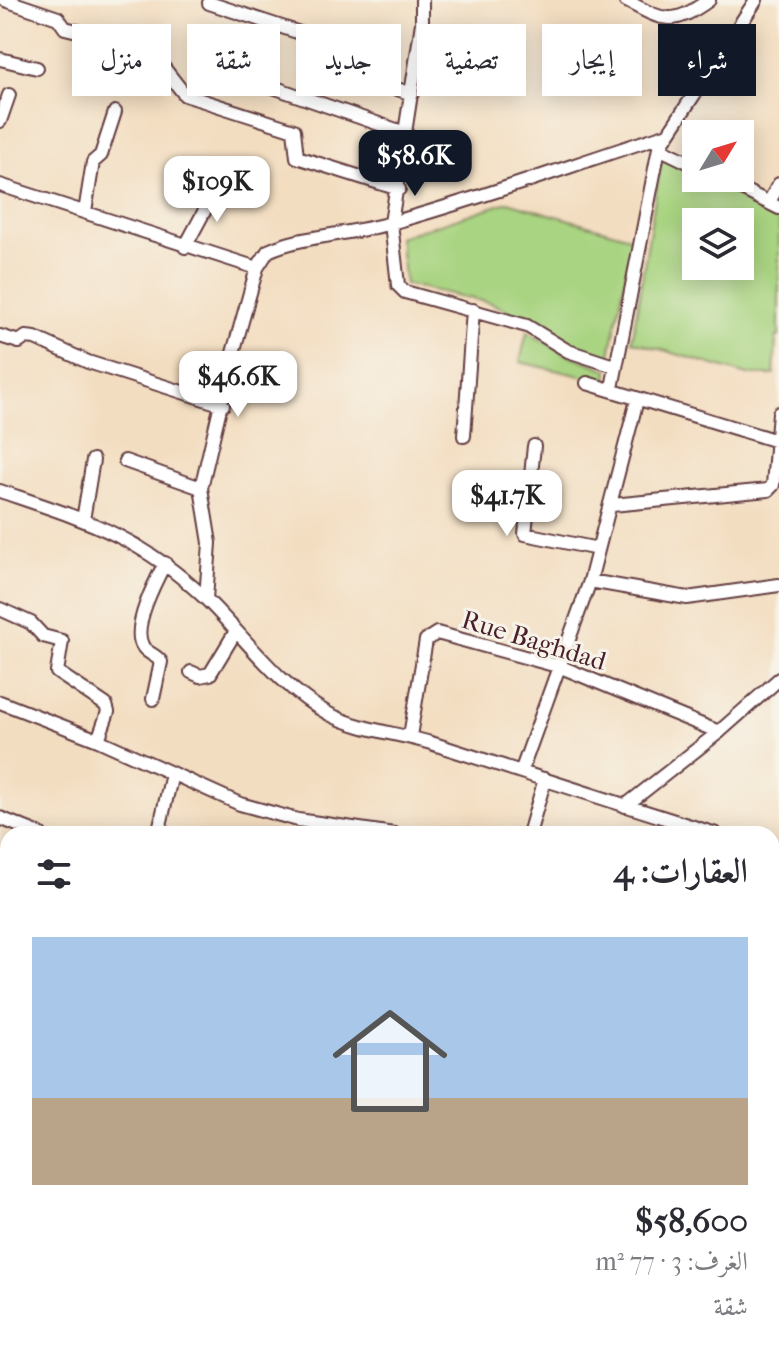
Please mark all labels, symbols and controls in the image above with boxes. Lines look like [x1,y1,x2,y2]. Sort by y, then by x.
chip: منزل [72,24,171,96]
chip: شقة [187,24,280,96]
chip: جديد [296,24,401,96]
chip: تصفية [417,24,526,96]
chip: إيجار [542,24,642,96]
chip: شراء [658,24,756,96]
north arrow [682,120,754,192]
map controls [682,120,754,280]
pin: $58.6K [350,130,480,198]
text: $58.6K [377,140,453,171]
pin: $109K [161,156,273,224]
text: $109K [182,166,252,197]
button: layers [682,208,754,280]
pin: $46.6K [173,351,303,419]
text: $46.6K [197,361,279,392]
pin: $41.7K [442,470,572,538]
text: $41.7K [470,480,544,511]
street label: Rue Baghdad [458,604,610,677]
text: العقارات: 4 [614,851,748,891]
icon: filters [32,852,76,896]
icon: home [318,989,462,1133]
text: $58,600 [635,1201,748,1241]
text: الغرف: 3 · 77 m² [595,1246,748,1277]
text: شقة [714,1291,748,1322]

